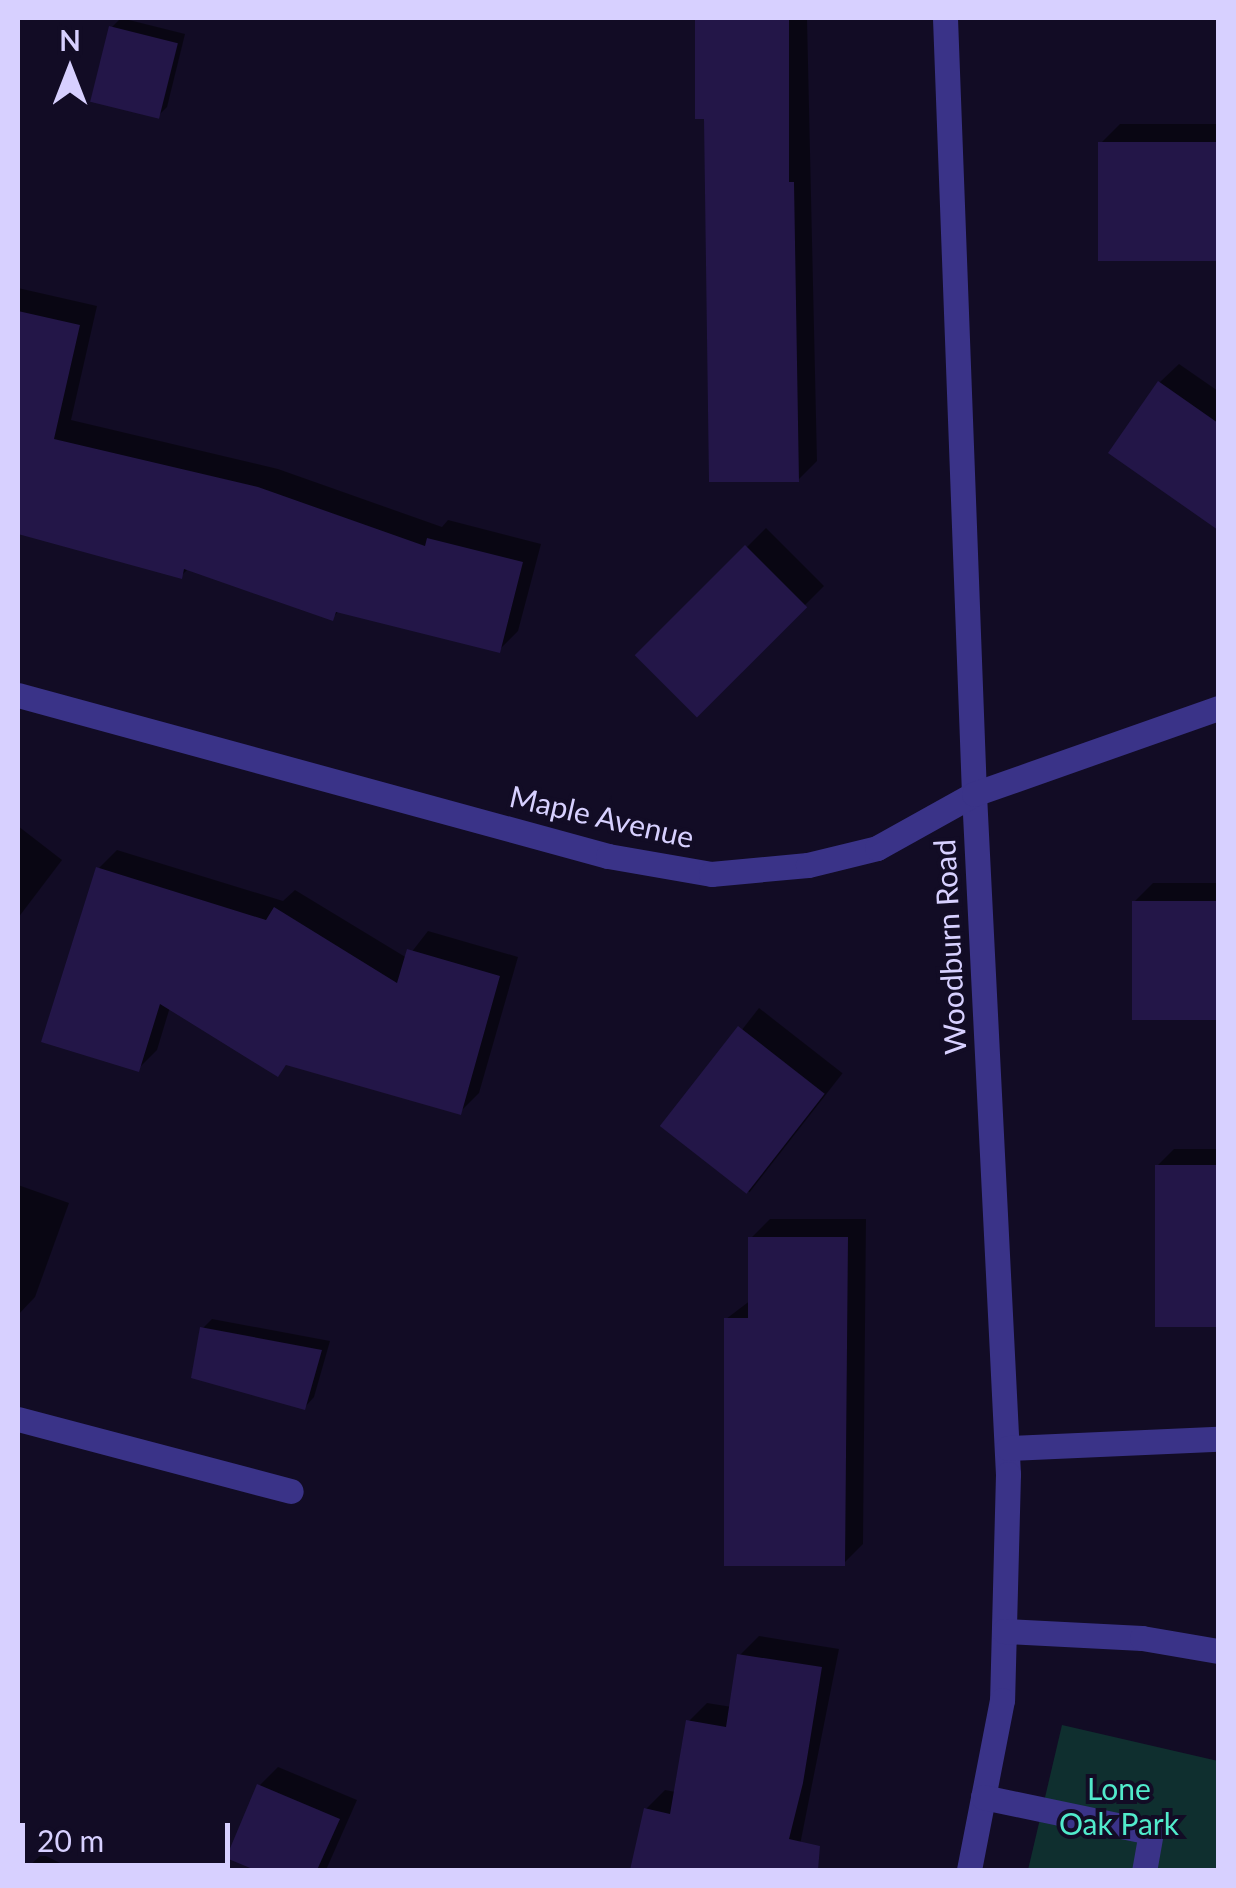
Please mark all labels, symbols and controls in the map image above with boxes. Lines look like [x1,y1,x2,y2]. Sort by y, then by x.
north arrow [20,20,120,120]
text: N [59,23,81,57]
street label: Maple Avenue [506,777,698,855]
street label: Woodburn Road [925,838,973,1056]
park label: Lone Oak Park [1059,1770,1179,1840]
scale bar [25,1803,235,1865]
text: 20 m [37,1822,104,1858]

